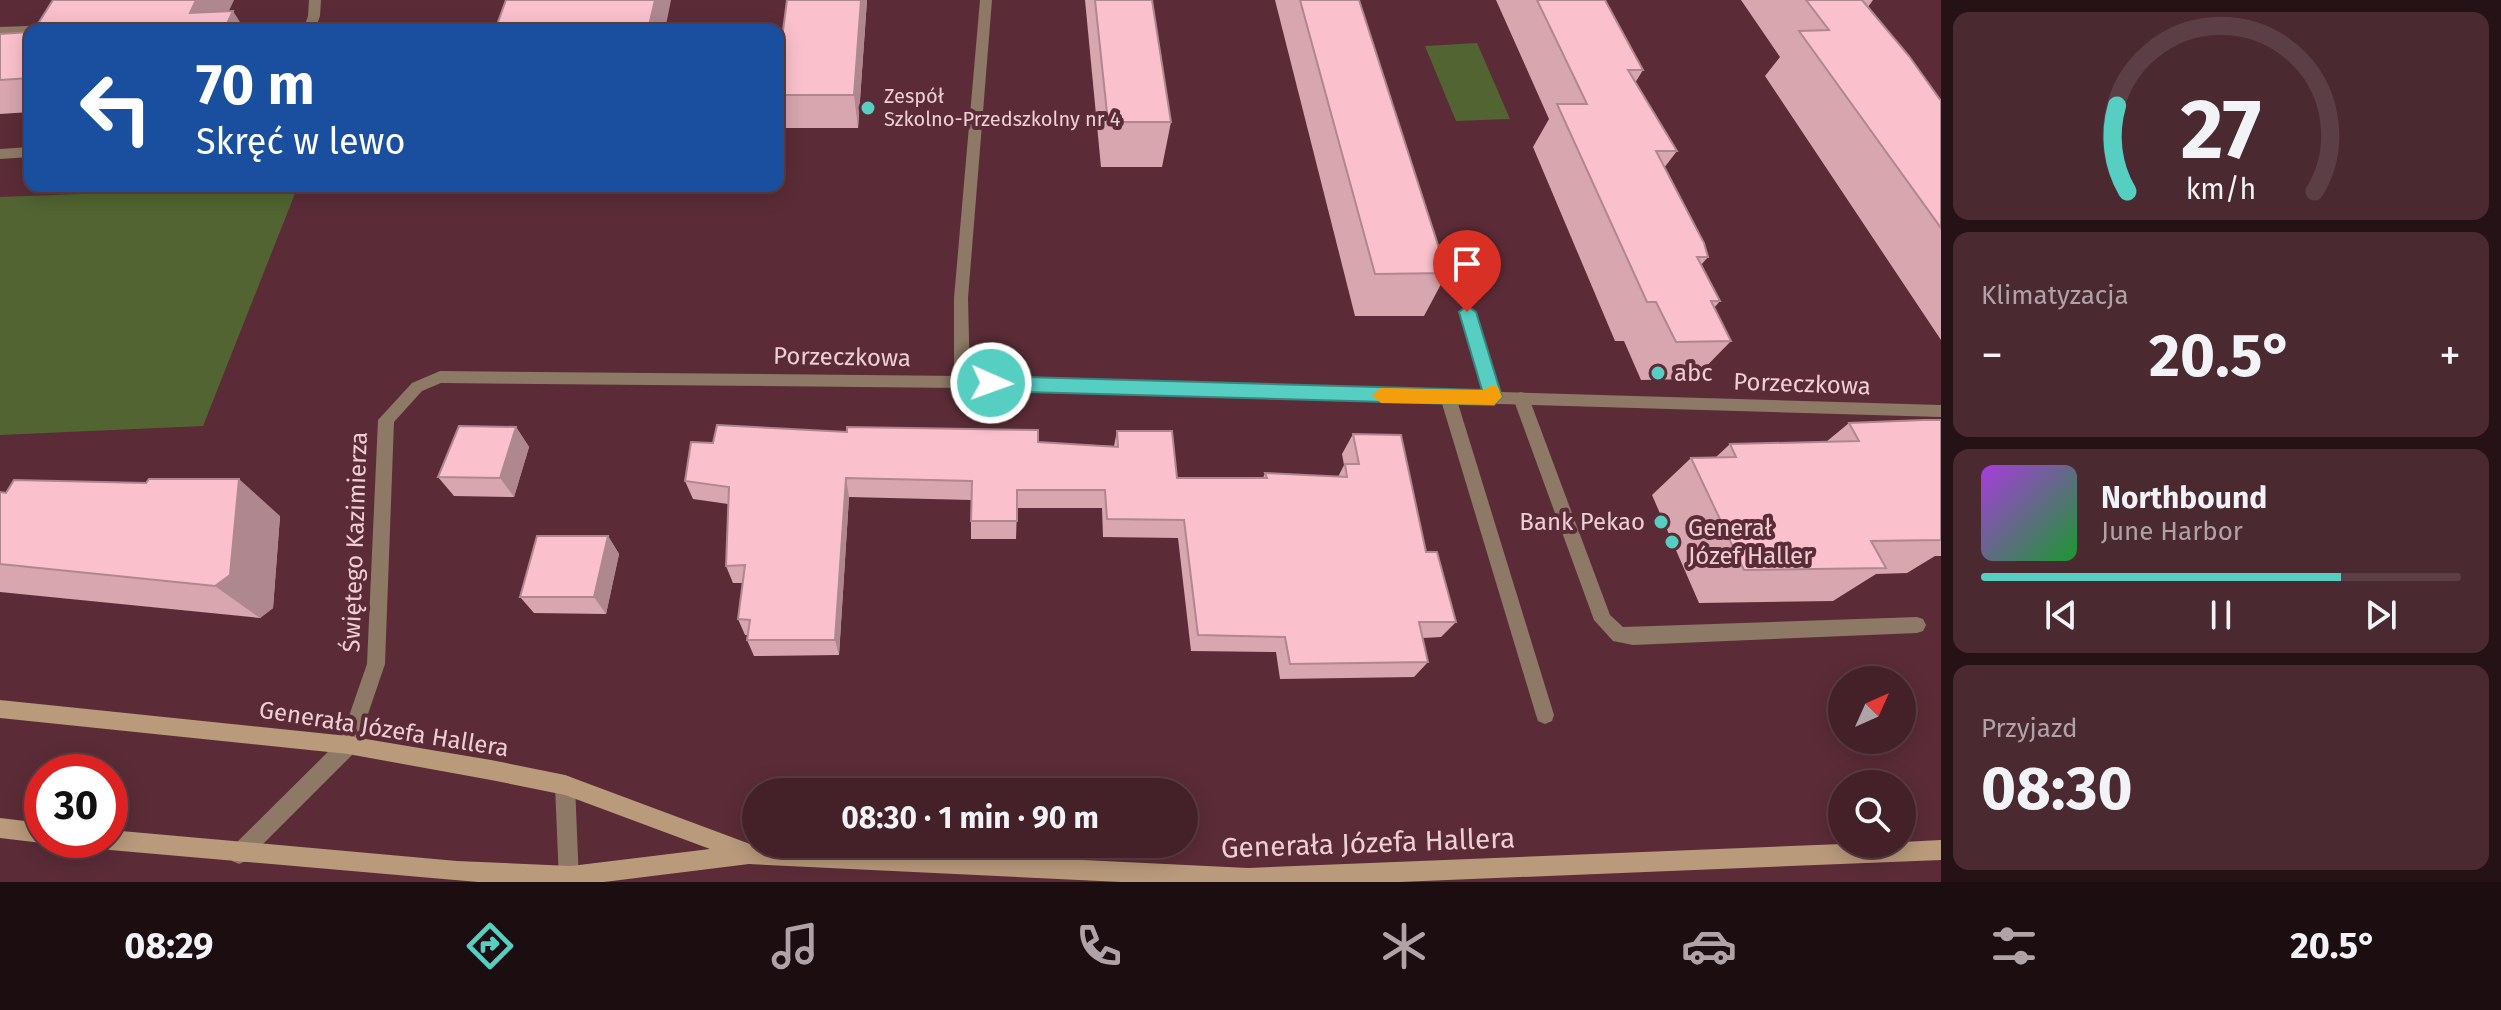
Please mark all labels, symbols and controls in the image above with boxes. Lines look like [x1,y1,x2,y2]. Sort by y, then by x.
text: 70 m [196,52,315,119]
icon: left [64,56,168,160]
text: 27 [2180,80,2262,180]
place label: Zespół Szkolno-Przedszkolny nr 4 [884,84,1121,131]
marker: Zespół Szkolno-Przedszkolny nr 4 [859,99,877,117]
text: Skręć w lewo [196,120,405,164]
text: km/h [2186,172,2256,207]
pin [1433,230,1501,312]
icon: arrive [1445,242,1489,286]
text: Klimatyzacja [1981,280,2129,311]
text: 20.5° [2149,320,2293,392]
text: − [1981,329,2003,382]
text: + [2439,329,2461,382]
position arrow [949,341,1033,425]
street label: Porzeczkowa [773,342,911,372]
place label: abc [1674,359,1713,387]
marker: abc [1649,364,1667,382]
street label: Porzeczkowa [1733,368,1871,400]
street label: Świętego Kazimierza [336,431,373,653]
text: Northbound [2101,480,2267,516]
place label: Bank Pekao [1519,508,1645,536]
marker: Bank Pekao [1652,513,1670,531]
place label: Generał Józef Haller [1688,514,1813,570]
text: June Harbor [2101,516,2243,547]
marker: Generał Józef Haller [1663,533,1681,551]
icon: previous [2039,593,2083,637]
icon: pause [2199,593,2243,637]
icon: next [2359,593,2403,637]
north arrow [1828,666,1916,754]
map controls [1828,666,1916,858]
street label: Generała Józefa Hallera [257,695,511,763]
text: Przyjazd [1981,713,2078,744]
text: 08:30 [1981,753,2133,825]
speed limit sign: 30 [24,754,128,858]
button: search [1828,770,1916,858]
text: 08:30 · 1 min · 90 m [841,800,1099,836]
street label: Generała Józefa Hallera [1220,821,1516,865]
icon: directions [462,918,518,974]
icon: music [767,918,823,974]
icon: phone [1071,918,1127,974]
icon: climate [1376,918,1432,974]
icon: car [1681,918,1737,974]
icon: filters [1986,918,2042,974]
text: 08:29 [124,924,213,968]
text: 20.5° [2290,924,2377,968]

